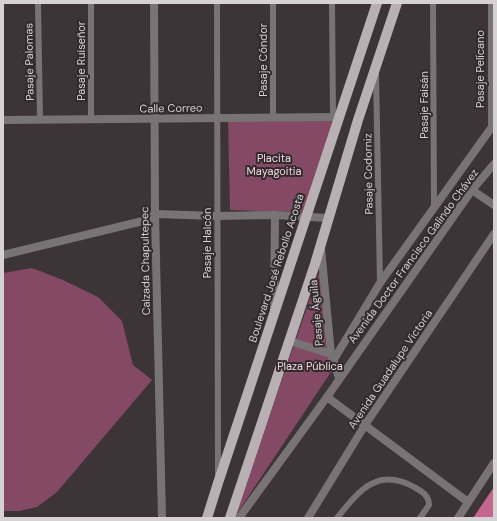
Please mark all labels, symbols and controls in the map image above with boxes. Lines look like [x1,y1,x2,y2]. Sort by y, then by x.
street label: Pasaje Ruiseñor [74,21,88,101]
street label: Pasaje Palomas [21,23,37,101]
street label: Pasaje Cóndor [256,23,270,97]
street label: Pasaje Pelícano [473,30,487,108]
street label: Pasaje Faisán [417,71,431,139]
street label: Calle Correo [139,100,203,116]
street label: Pasaje Codorniz [360,133,376,215]
park label: Placita Mayagoitia [247,151,301,178]
street label: Avenida Doctor Francisco Galindo Chávez [345,166,481,346]
street label: Boulevard José Rebollo Acosta [245,192,307,344]
street label: Calzada Chapultepec [137,206,153,316]
street label: Pasaje Halcón [200,208,214,278]
street label: Pasaje Águila [306,279,326,347]
street label: Avenida Guadalupe Victoria [345,307,435,431]
park label: Plaza Pública [277,359,343,373]

